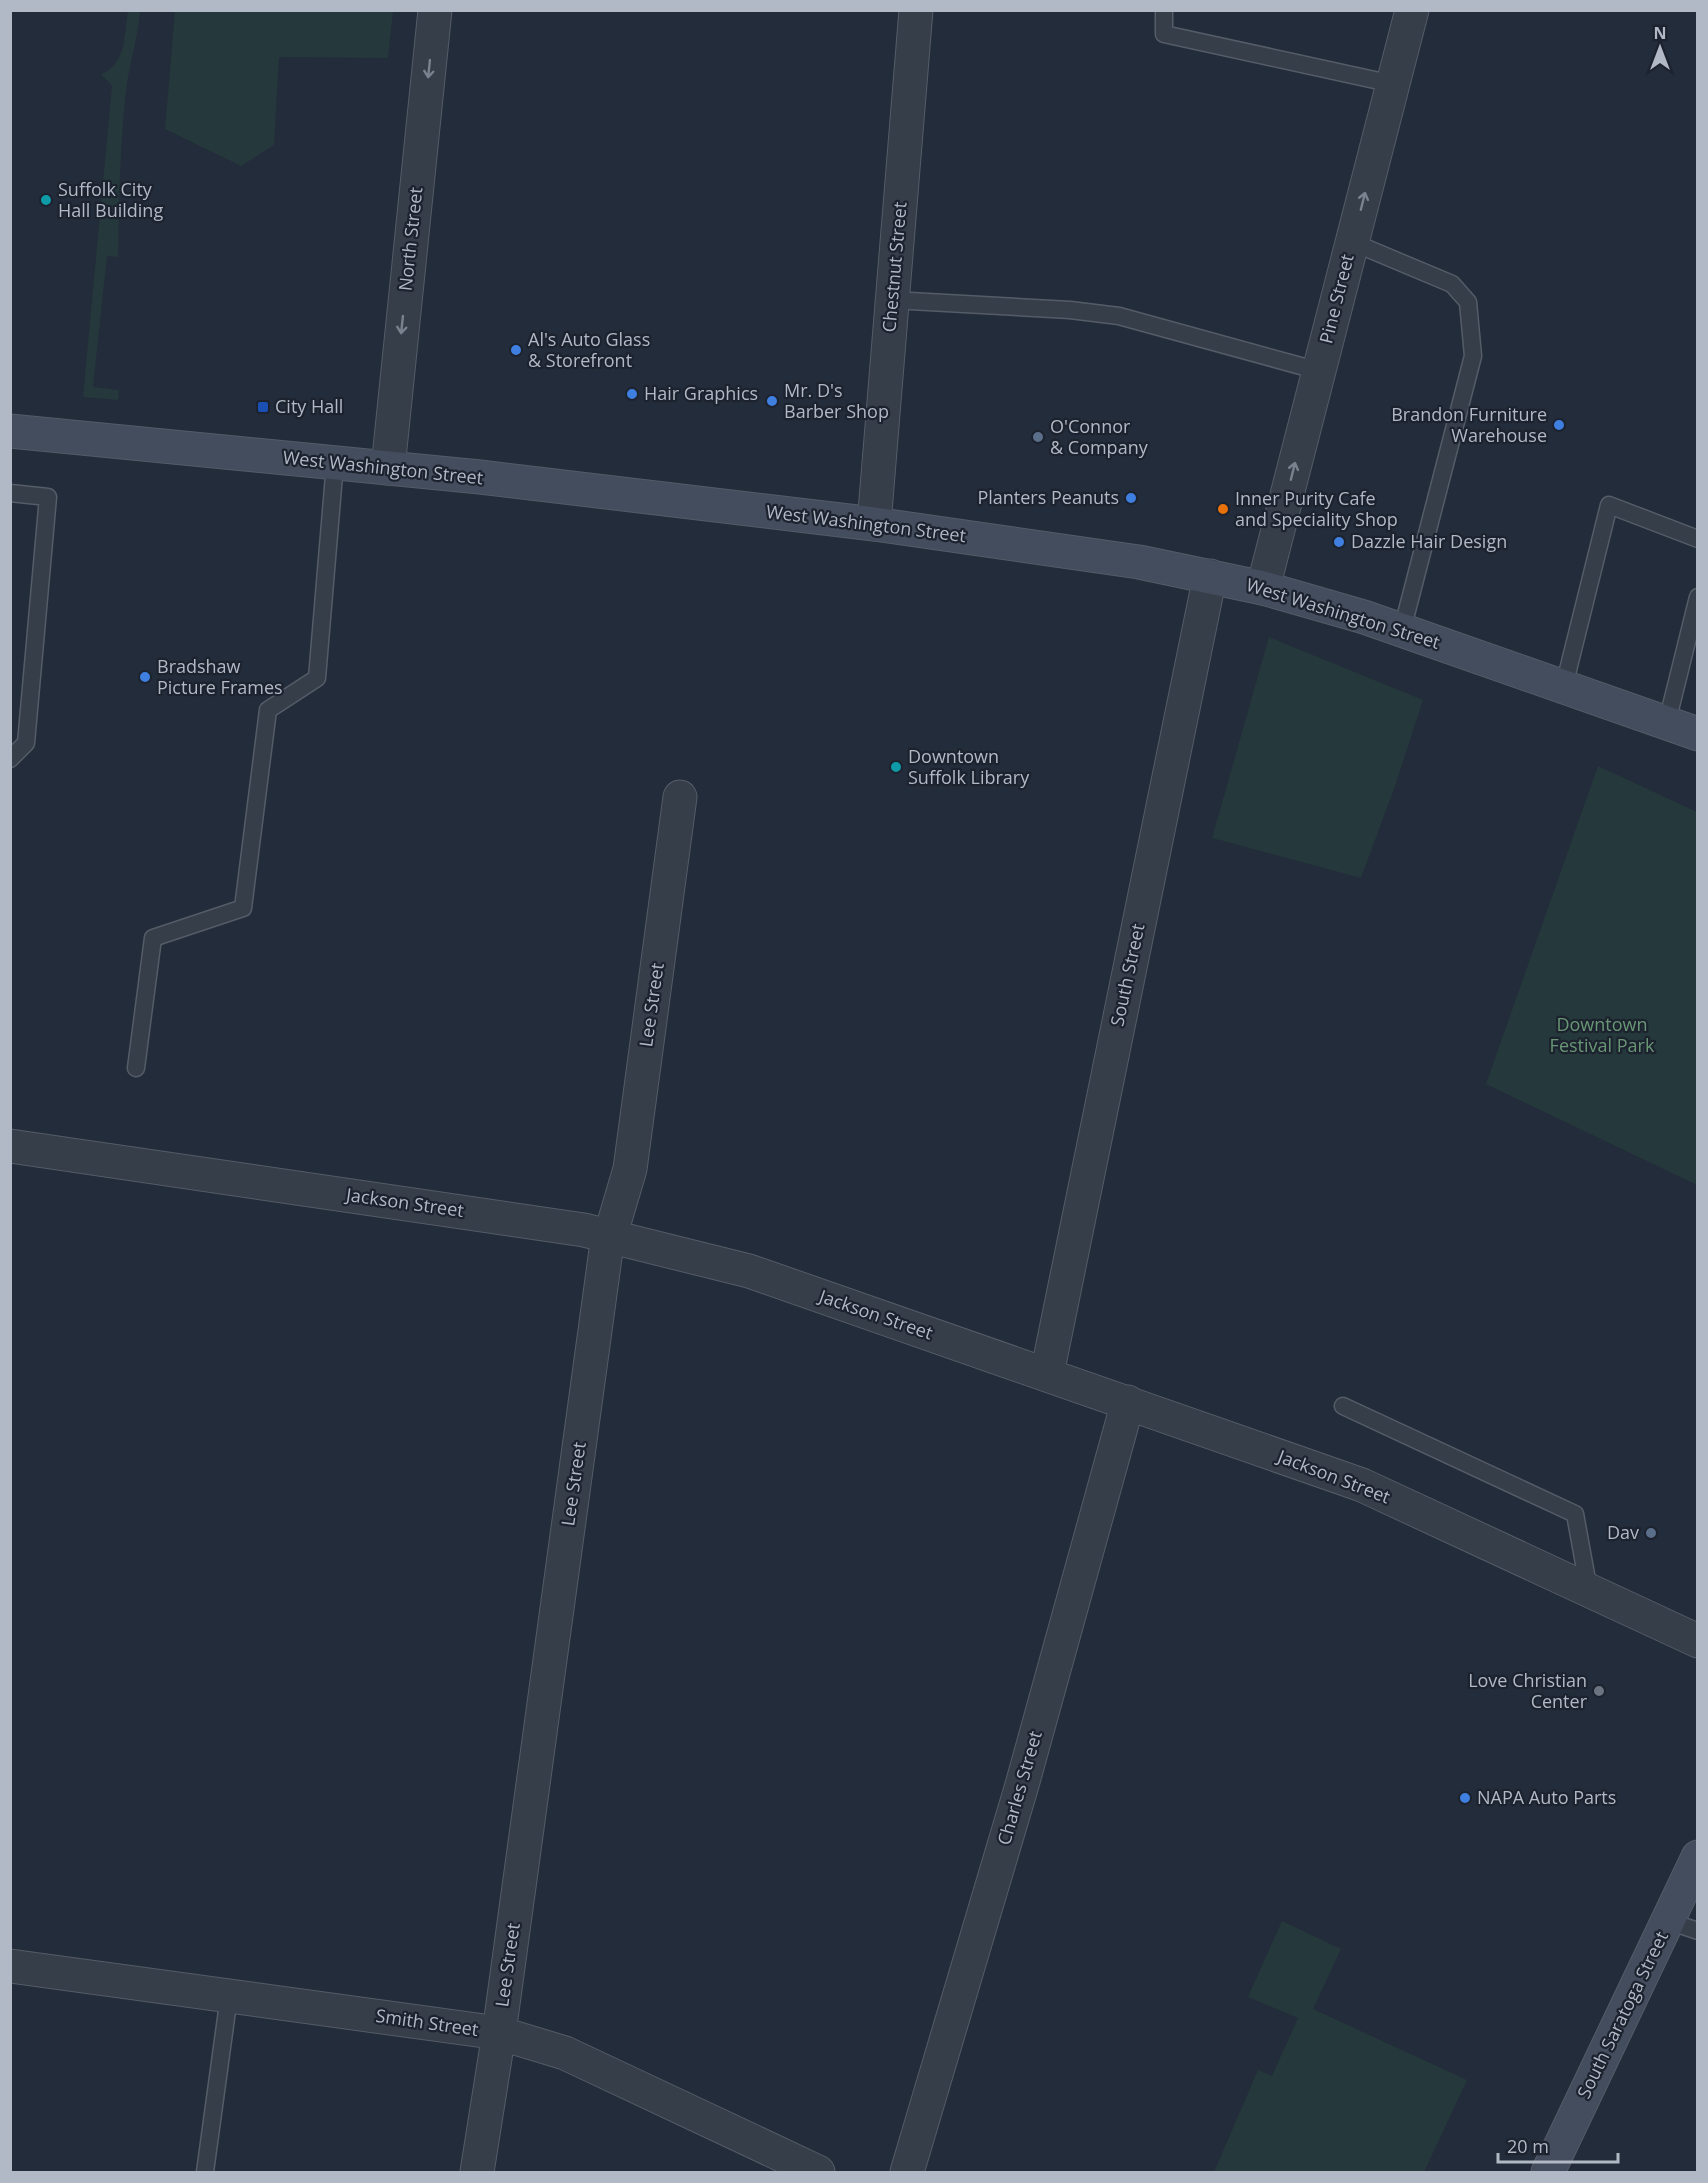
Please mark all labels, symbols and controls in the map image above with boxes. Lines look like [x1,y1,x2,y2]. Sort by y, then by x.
north arrow [1630,18,1690,78]
text: N [1653,22,1667,44]
one-way arrow [423,58,434,78]
place label: Suffolk City Hall Building [58,177,163,222]
street label: North Street [393,186,427,292]
one-way arrow [1357,191,1369,210]
marker: Suffolk City Hall Building [39,193,53,207]
street label: Chestnut Street [876,201,912,333]
street label: Pine Street [1313,251,1359,346]
one-way arrow [397,315,408,335]
place label: Al's Auto Glass & Storefront [528,327,650,372]
marker: Al's Auto Glass & Storefront [509,343,523,357]
place label: Mr. D's Barber Shop [784,378,889,423]
place label: Hair Graphics [644,381,758,405]
marker: Hair Graphics [625,387,639,401]
place label: City Hall [275,394,343,418]
marker: Mr. D's Barber Shop [765,394,779,408]
marker: City Hall [256,400,270,414]
place label: Brandon Furniture Warehouse [1391,402,1547,447]
place label: O'Connor & Company [1050,414,1149,459]
marker: Brandon Furniture Warehouse [1552,418,1566,432]
marker: O'Connor & Company [1031,430,1045,444]
street label: West Washington Street [282,445,484,489]
one-way arrow [1288,462,1300,481]
place label: Planters Peanuts [977,485,1119,509]
place label: Inner Purity Cafe and Speciality Shop [1235,486,1398,531]
marker: Planters Peanuts [1124,491,1138,505]
street label: West Washington Street [765,499,967,547]
marker: Inner Purity Cafe and Speciality Shop [1216,502,1230,516]
place label: Dazzle Hair Design [1351,529,1507,553]
marker: Dazzle Hair Design [1332,535,1346,549]
street label: West Washington Street [1244,572,1443,654]
place label: Bradshaw Picture Frames [157,654,283,699]
marker: Bradshaw Picture Frames [138,670,152,684]
place label: Downtown Suffolk Library [908,744,1030,789]
marker: Downtown Suffolk Library [889,760,903,774]
street label: South Street [1104,921,1150,1028]
street label: Lee Street [633,961,669,1048]
park label: Downtown Festival Park [1550,1012,1655,1057]
street label: Jackson Street [343,1182,465,1222]
street label: Jackson Street [815,1283,936,1345]
street label: Lee Street [555,1440,591,1527]
street label: Jackson Street [1273,1443,1394,1508]
place label: Dav [1607,1520,1639,1544]
marker: Dav [1644,1526,1658,1540]
place label: Love Christian Center [1468,1668,1588,1713]
marker: Love Christian Center [1592,1684,1606,1698]
street label: Charles Street [991,1728,1047,1848]
place label: NAPA Auto Parts [1477,1785,1616,1809]
marker: NAPA Auto Parts [1458,1791,1472,1805]
street label: Lee Street [489,1921,525,2008]
street label: South Saratoga Street [1571,1927,1673,2102]
street label: Smith Street [374,2003,480,2041]
scale bar [1498,2126,1618,2164]
text: 20 m [1507,2134,1549,2158]

